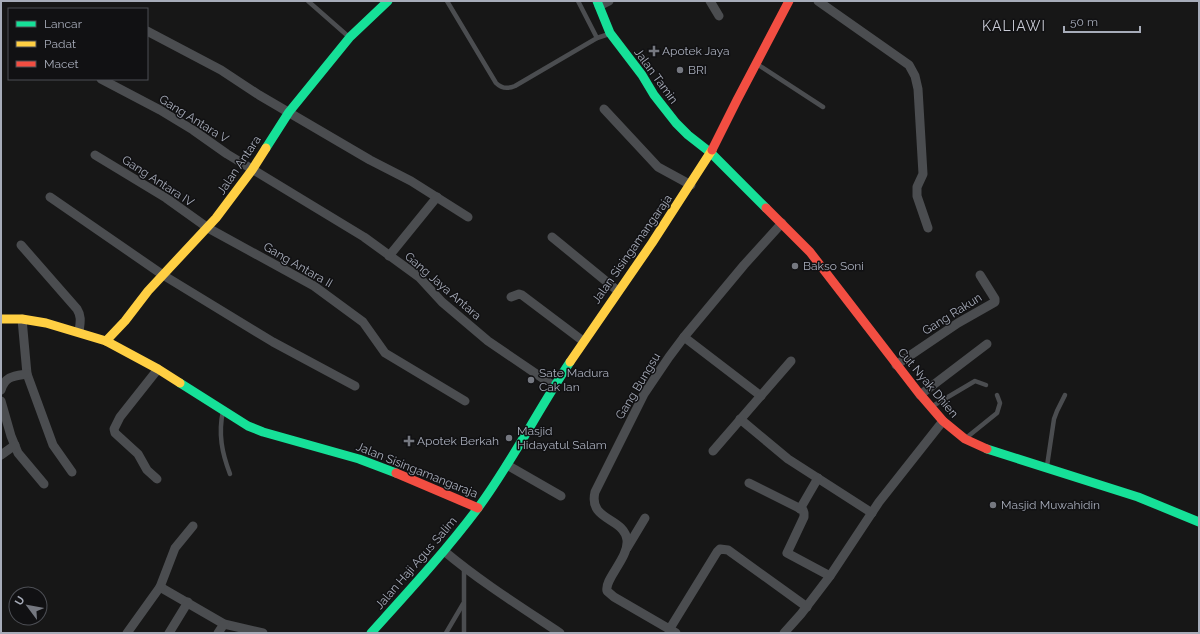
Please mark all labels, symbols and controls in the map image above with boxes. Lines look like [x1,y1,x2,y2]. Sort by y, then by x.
legend [8,8,148,80]
scale bar [1064,8,1140,34]
text: 50 m [1070,15,1098,29]
text: Lancar [44,17,83,31]
district label: KALIAWI [982,18,1046,34]
text: Padat [44,37,76,51]
place label: Apotek Jaya [662,44,730,58]
street label: Jalan Tamin [631,46,681,106]
marker: Apotek Jaya [649,46,659,56]
text: Macet [44,57,79,71]
place label: BRI [688,63,707,77]
marker: BRI [675,65,685,75]
street label: Gang Antara V [157,92,231,146]
street label: Jalan Antara [214,133,264,197]
street label: Gang Antara IV [119,153,197,209]
street label: Jalan Sisingamangaraja [589,192,675,306]
street label: Gang Antara II [261,240,335,290]
street label: Gang Jaya Antara [402,249,484,323]
place label: Bakso Soni [803,259,864,273]
marker: Bakso Soni [790,261,800,271]
street label: Gang Rakun [920,290,984,338]
street label: Cut Nyak Dhien [895,345,961,421]
street label: Gang Bungsu [613,350,663,422]
place label: Sate Madura Cak Ian [539,366,609,394]
marker: Sate Madura Cak Ian [526,375,536,385]
place label: Masjid Hidayatul Salam [517,424,607,452]
marker: Masjid Hidayatul Salam [504,433,514,443]
place label: Apotek Berkah [417,434,499,448]
marker: Apotek Berkah [404,436,414,446]
street label: Jalan Sisingamangaraja [354,439,480,501]
place label: Masjid Muwahidin [1001,498,1100,512]
marker: Masjid Muwahidin [988,500,998,510]
street label: Jalan Haji Agus Salim [372,514,460,612]
north arrow [8,586,48,626]
text: U [12,594,28,608]

